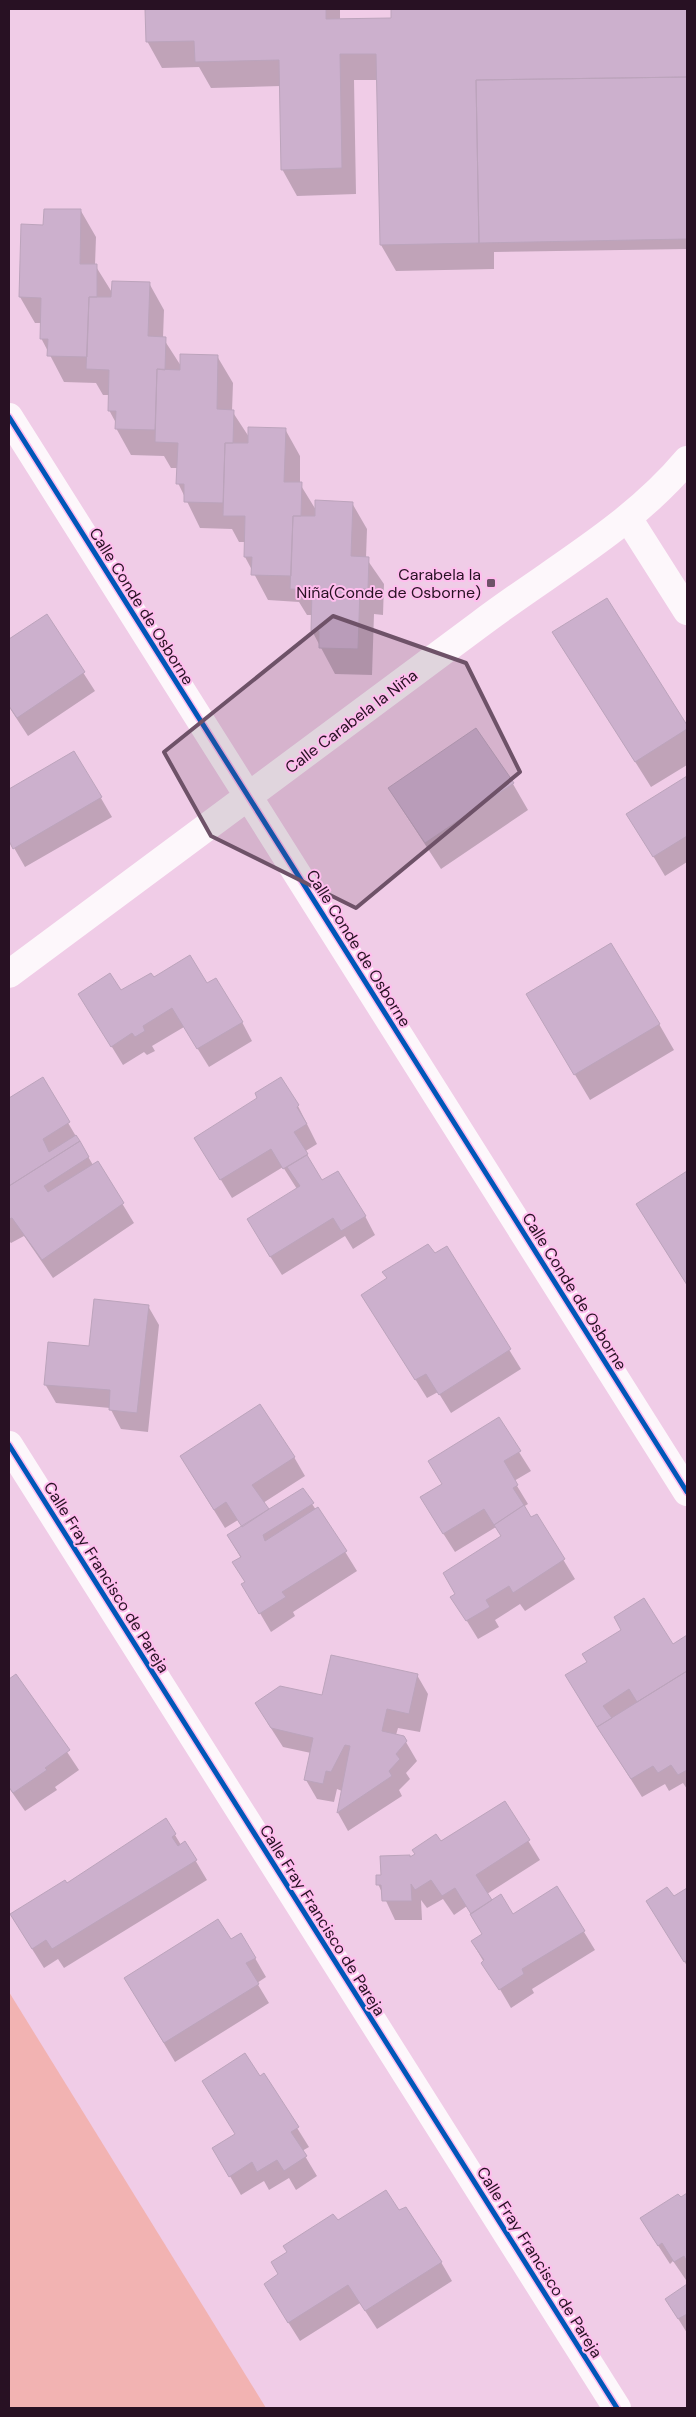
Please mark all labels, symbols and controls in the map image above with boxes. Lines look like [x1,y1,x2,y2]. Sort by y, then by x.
street label: Calle Conde de Osborne [85,524,199,689]
place label: Carabela la Niña(Conde de Osborne) [296,564,481,603]
marker: Carabela la Niña(Conde de Osborne) [485,577,497,589]
street label: Calle Carabela la Niña [281,665,422,778]
street label: Calle Conde de Osborne [302,866,416,1031]
street label: Calle Conde de Osborne [518,1209,632,1374]
street label: Calle Fray Francisco de Pareja [39,1478,174,1677]
street label: Calle Fray Francisco de Pareja [255,1821,390,2020]
street label: Calle Fray Francisco de Pareja [472,2163,607,2362]

